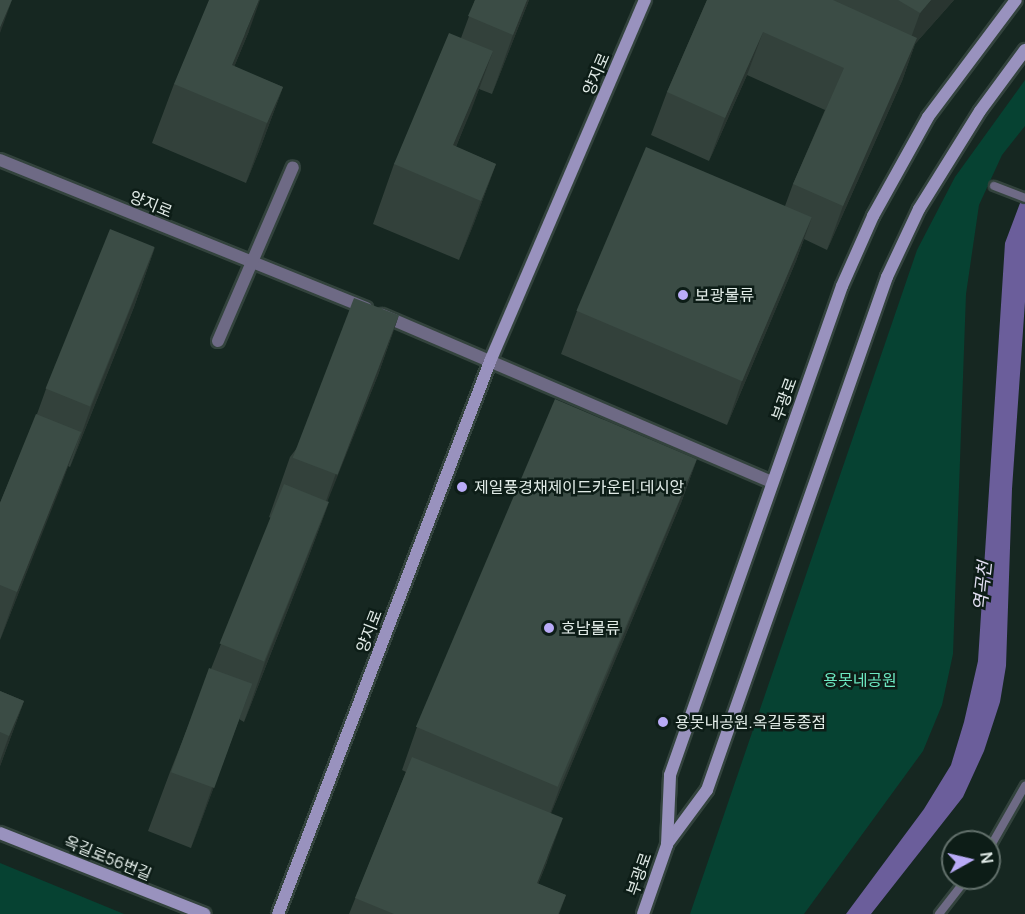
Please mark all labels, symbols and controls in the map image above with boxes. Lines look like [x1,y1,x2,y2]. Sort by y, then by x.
street label: 양지로 [579,50,613,98]
street label: 양지로 [127,187,175,221]
place label: 보광물류 [695,285,754,305]
marker: 보광물류 [676,288,690,302]
street label: 부광로 [767,375,801,423]
place label: 제일풍경채제이드카운티.데시앙 [474,477,684,497]
marker: 제일풍경채제이드카운티.데시앙 [455,480,469,494]
water label: 역곡천 [969,560,995,612]
street label: 양지로 [352,607,386,655]
place label: 호남물류 [561,618,620,638]
marker: 호남물류 [542,621,556,635]
park label: 용못네공원 [823,670,897,690]
place label: 용못내공원.옥길동종점 [675,712,826,732]
marker: 용못내공원.옥길동종점 [656,715,670,729]
north arrow [941,830,1001,890]
street label: 옥길로56번길 [61,832,155,884]
street label: 부광로 [623,850,655,898]
text: N [975,851,999,865]

